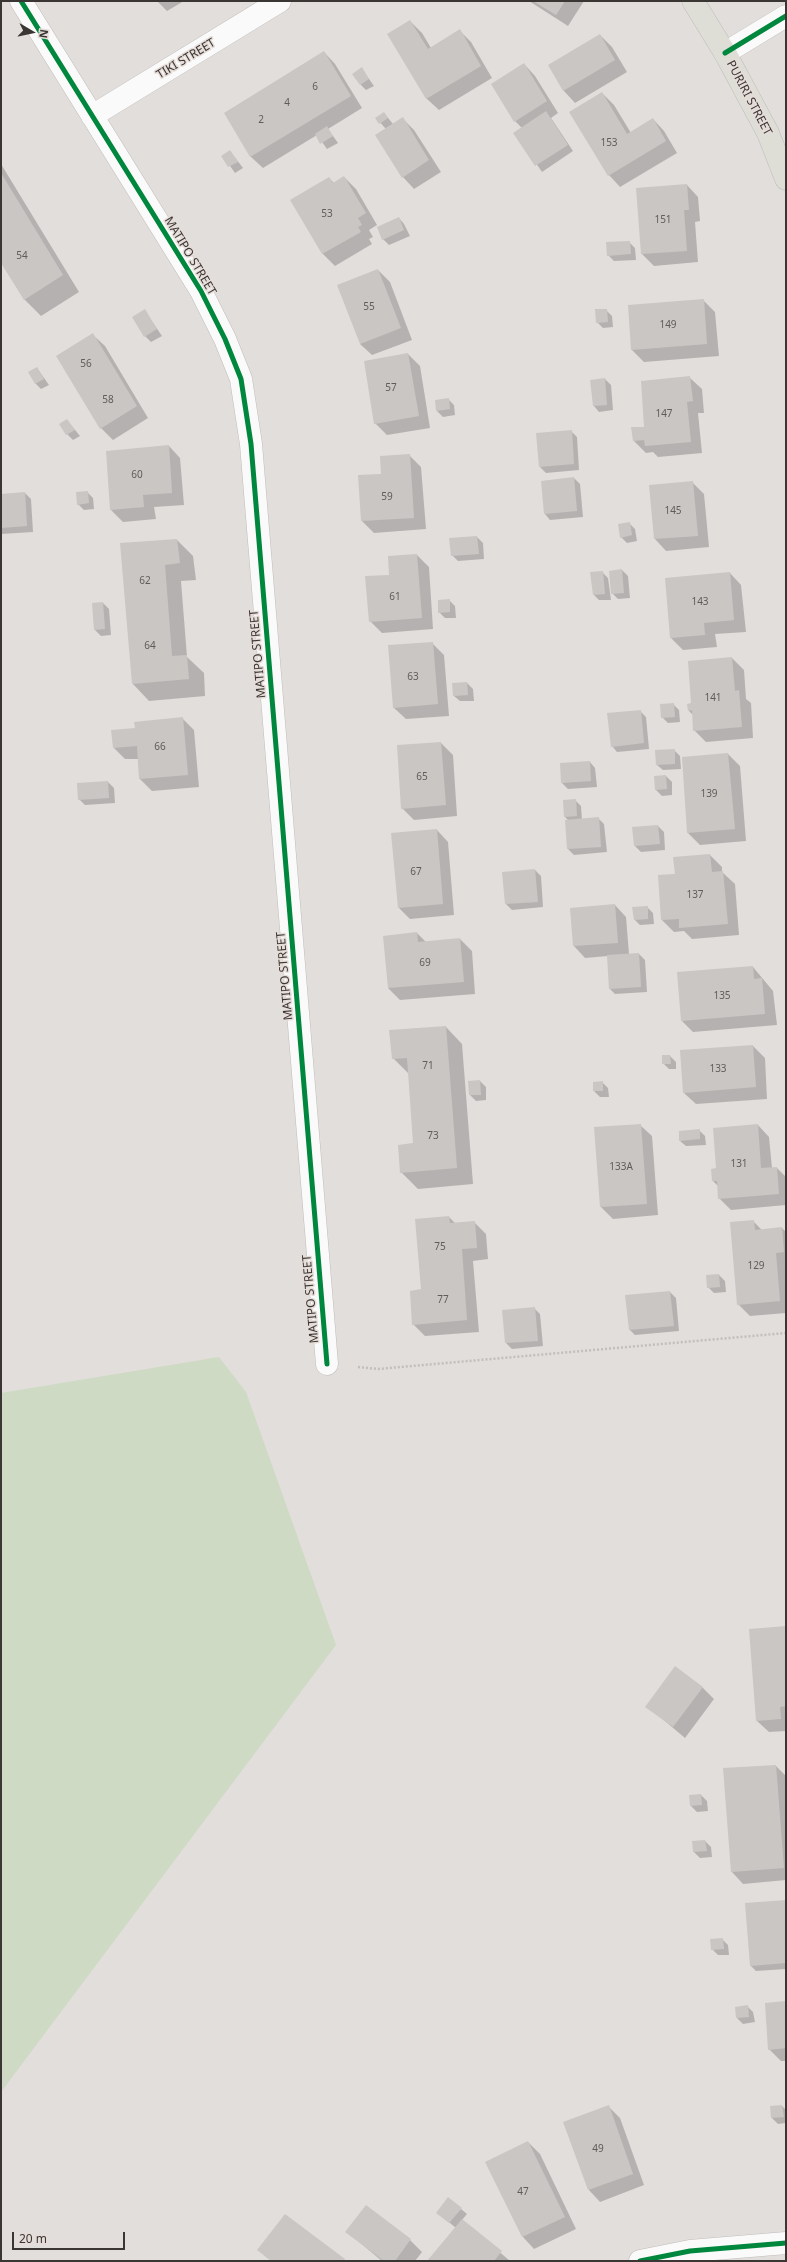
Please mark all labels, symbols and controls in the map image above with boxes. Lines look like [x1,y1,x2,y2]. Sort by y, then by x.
north arrow [12,12,52,52]
text: N [36,28,52,40]
street label: TIKI STREET [154,36,218,82]
street label: PURIRI STREET [723,58,775,138]
house number: 6 [312,81,318,93]
house number: 4 [284,97,290,109]
house number: 2 [258,114,264,126]
house number: 153 [600,137,618,149]
house number: 53 [321,208,333,220]
street label: MATIPO STREET [161,214,219,298]
house number: 151 [654,214,672,226]
house number: 54 [16,250,28,262]
house number: 55 [363,301,375,313]
house number: 149 [659,319,677,331]
house number: 56 [80,358,92,370]
house number: 57 [385,382,397,394]
house number: 58 [102,394,114,406]
house number: 147 [655,408,673,420]
house number: 60 [131,469,143,481]
house number: 59 [381,491,393,503]
house number: 145 [664,505,682,517]
house number: 62 [139,575,151,587]
house number: 61 [389,591,401,603]
house number: 143 [691,596,709,608]
street label: MATIPO STREET [247,609,269,699]
house number: 64 [144,640,156,652]
house number: 63 [407,671,419,683]
house number: 141 [704,692,722,704]
house number: 66 [154,741,166,753]
house number: 65 [416,771,428,783]
house number: 139 [700,788,718,800]
house number: 67 [410,866,422,878]
house number: 137 [686,889,704,901]
street label: MATIPO STREET [274,931,296,1021]
house number: 69 [419,957,431,969]
house number: 135 [713,990,731,1002]
house number: 71 [422,1060,434,1072]
house number: 133 [709,1063,727,1075]
house number: 73 [427,1130,439,1142]
house number: 131 [730,1158,748,1170]
house number: 133A [609,1161,633,1173]
house number: 75 [434,1241,446,1253]
street label: MATIPO STREET [300,1254,322,1344]
house number: 129 [747,1260,765,1272]
house number: 77 [437,1294,449,1306]
house number: 49 [592,2143,604,2155]
house number: 47 [517,2186,529,2198]
scale bar [14,2224,127,2250]
text: 20 m [19,2230,47,2247]

